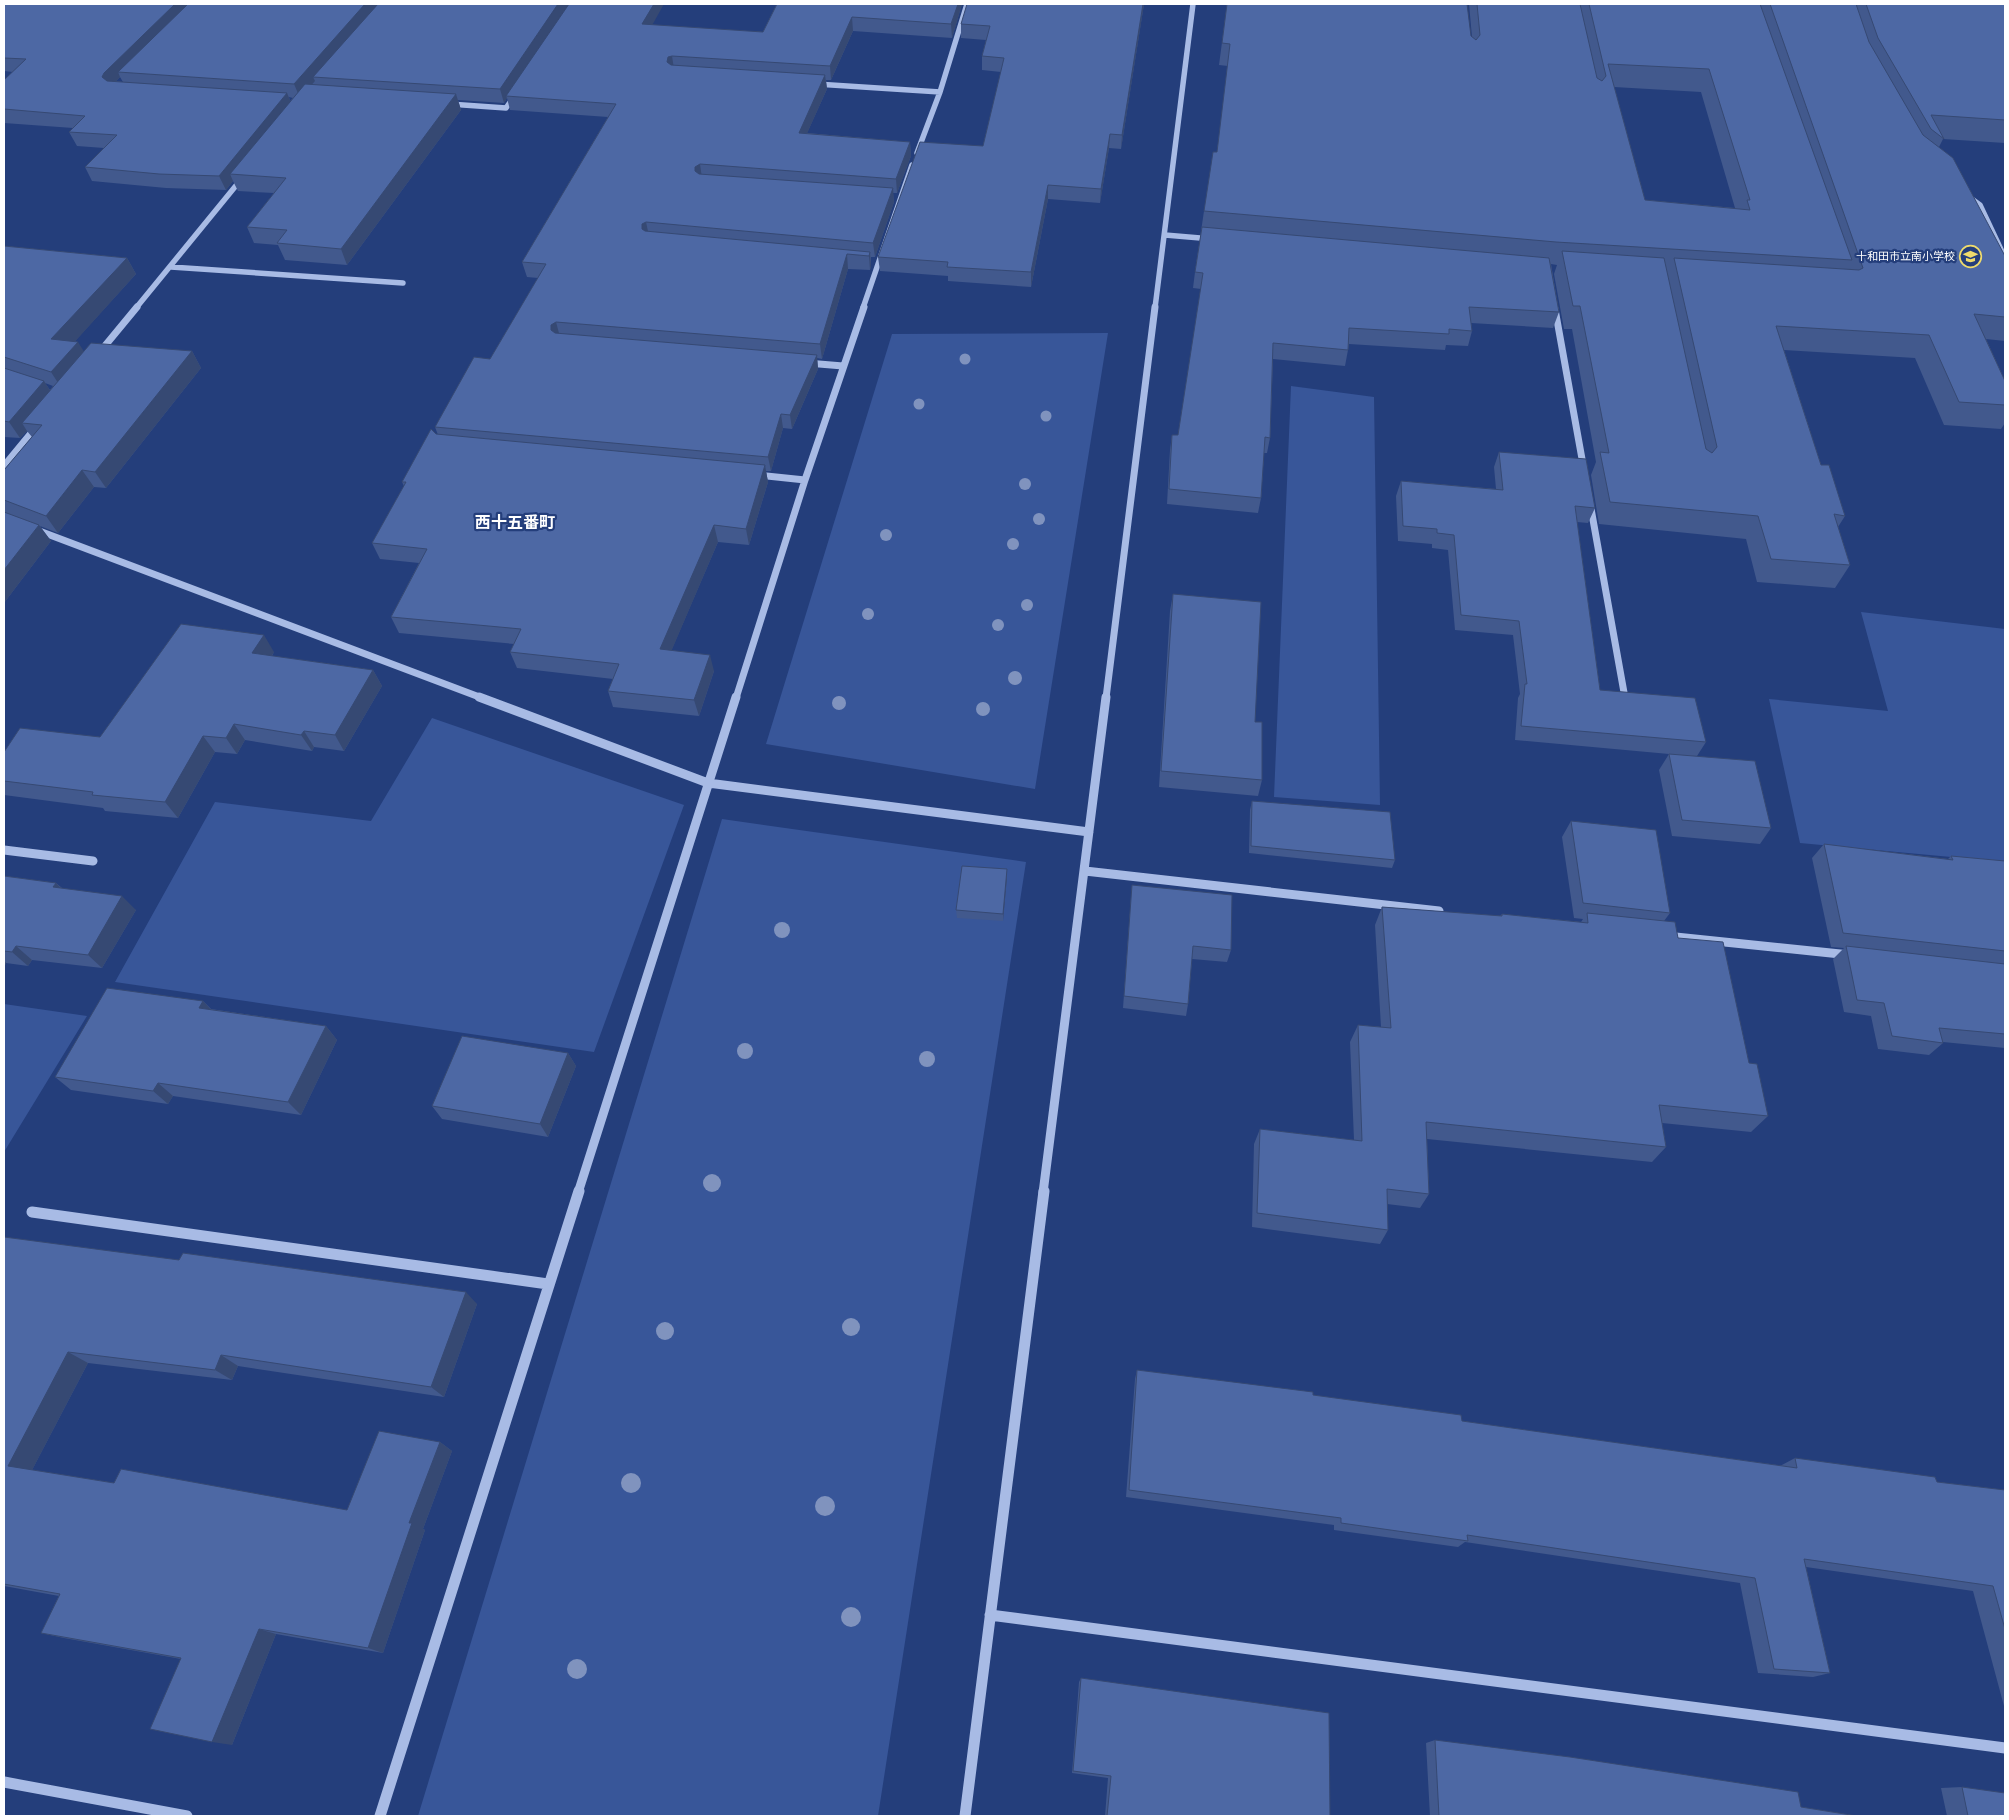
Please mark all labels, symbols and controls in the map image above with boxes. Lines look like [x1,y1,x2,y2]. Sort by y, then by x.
school or university icon: 十和田市立南小学校 [1959,244,1983,268]
place label: 十和田市立南小学校 [1856,248,1955,264]
district label: 西十五番町 [475,511,555,534]

